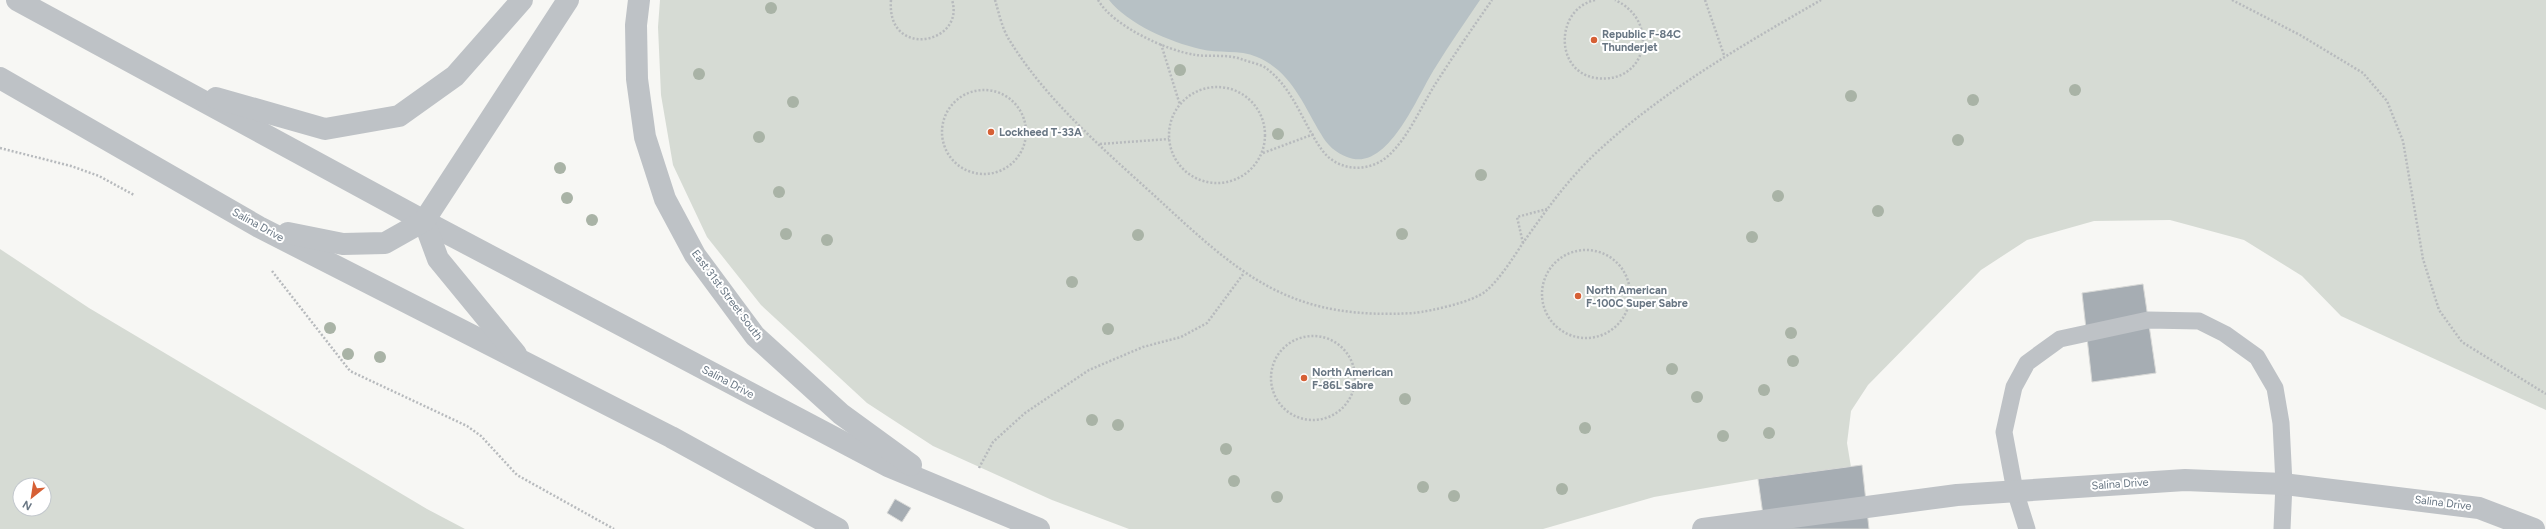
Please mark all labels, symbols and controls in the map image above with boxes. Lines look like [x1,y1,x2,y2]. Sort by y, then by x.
place label: Republic F-84C Thunderjet [1602,28,1681,54]
marker: Republic F-84C Thunderjet [1589,35,1599,45]
place label: Lockheed T-33A [999,126,1082,139]
marker: Lockheed T-33A [986,127,996,137]
street label: Salina Drive [230,205,286,245]
street label: East 31st Street South [689,247,765,343]
place label: North American F-100C Super Sabre [1586,284,1688,310]
marker: North American F-100C Super Sabre [1573,291,1583,301]
street label: Salina Drive [700,363,756,401]
place label: North American F-86L Sabre [1312,366,1393,392]
marker: North American F-86L Sabre [1299,373,1309,383]
street label: Salina Drive [2091,476,2149,492]
north arrow [12,477,52,517]
street label: Salina Drive [2414,493,2472,513]
text: N [20,497,34,513]

